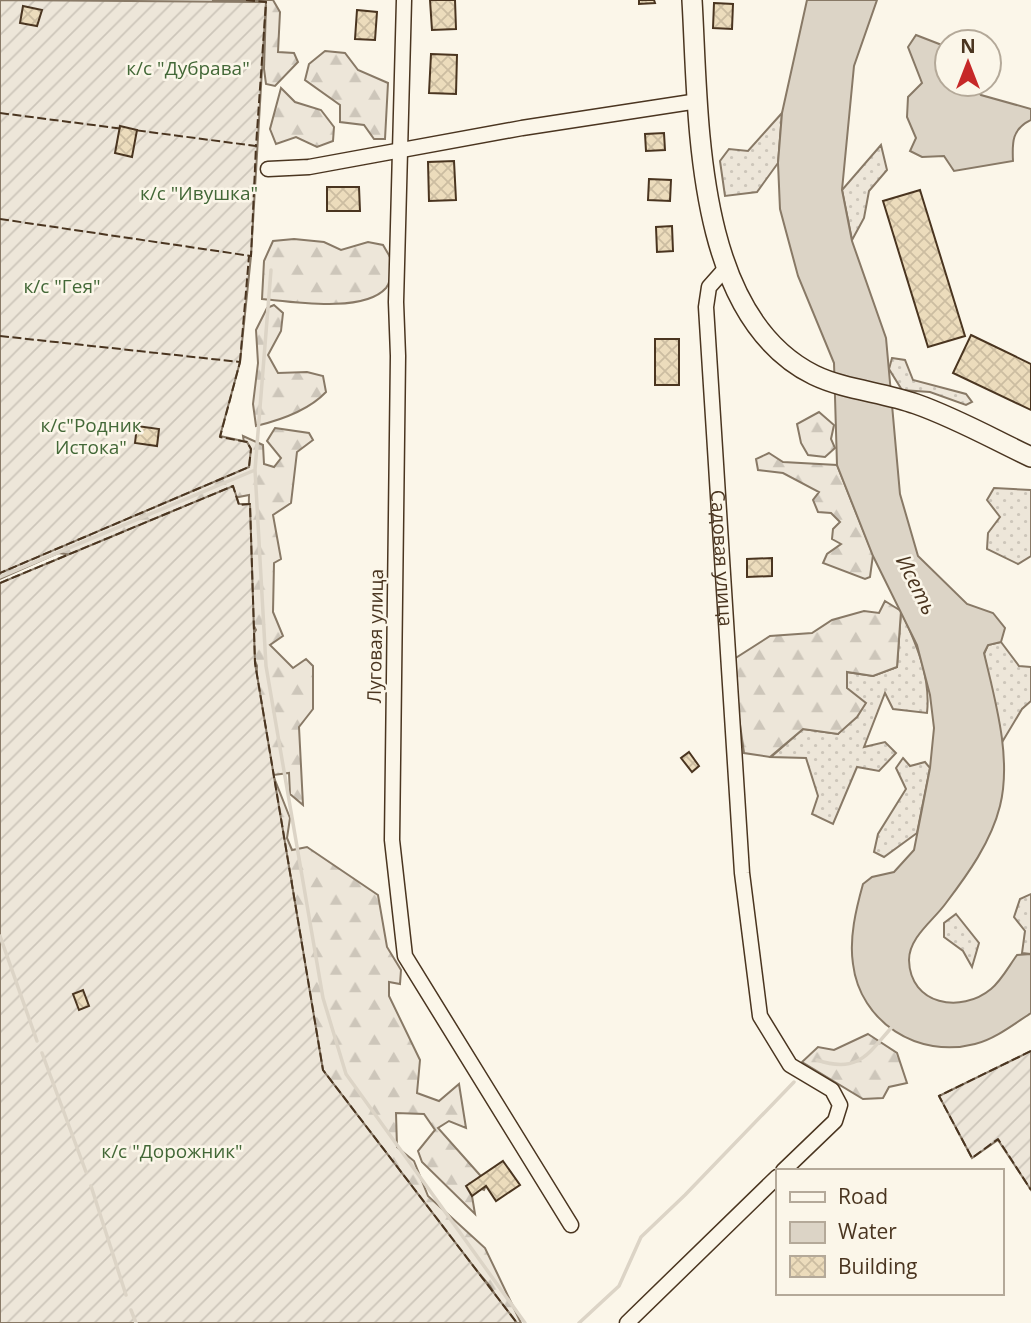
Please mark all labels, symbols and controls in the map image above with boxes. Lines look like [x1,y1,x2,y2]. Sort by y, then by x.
north arrow [933,28,1003,98]
text: N [960,33,976,59]
park label: к/с "Дубрава" [126,55,250,81]
park label: к/с "Ивушка" [140,180,258,206]
park label: к/с "Гея" [23,273,101,299]
park label: к/с"Родник Истока" [40,412,142,460]
street label: Садовая улица [705,489,739,627]
water label: Исеть [890,550,944,619]
street label: Луговая улица [361,569,389,703]
park label: к/с "Дорожник" [101,1138,243,1164]
legend [776,1169,1003,1295]
text: Road [838,1182,888,1210]
text: Water [838,1217,897,1245]
text: Building [838,1252,917,1280]

